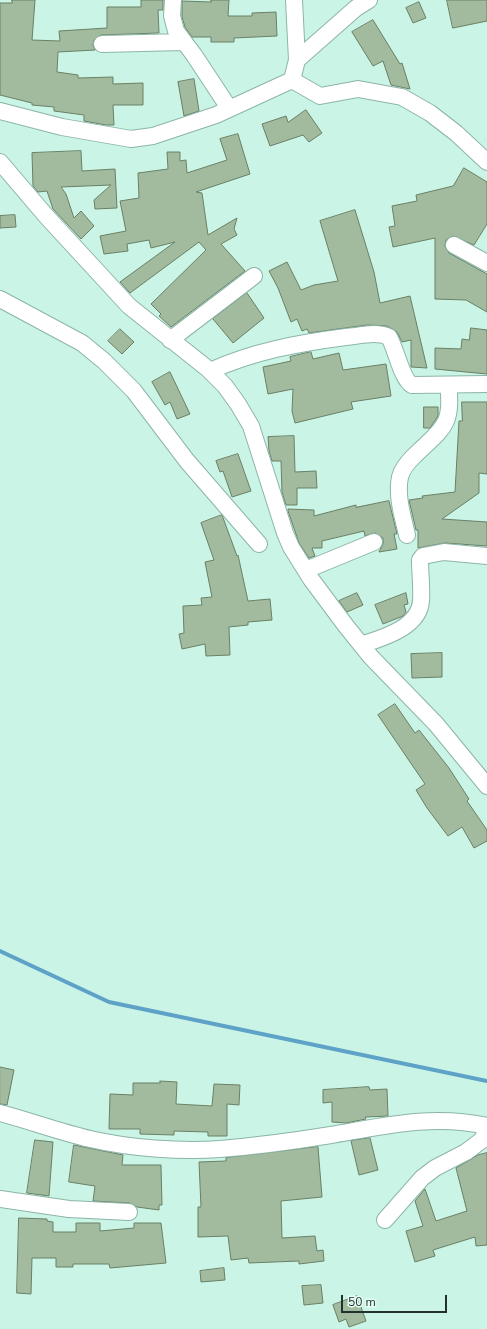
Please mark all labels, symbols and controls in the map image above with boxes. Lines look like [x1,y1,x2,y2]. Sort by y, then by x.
scale bar [343,1287,449,1313]
text: 50 m [348,1294,376,1310]

